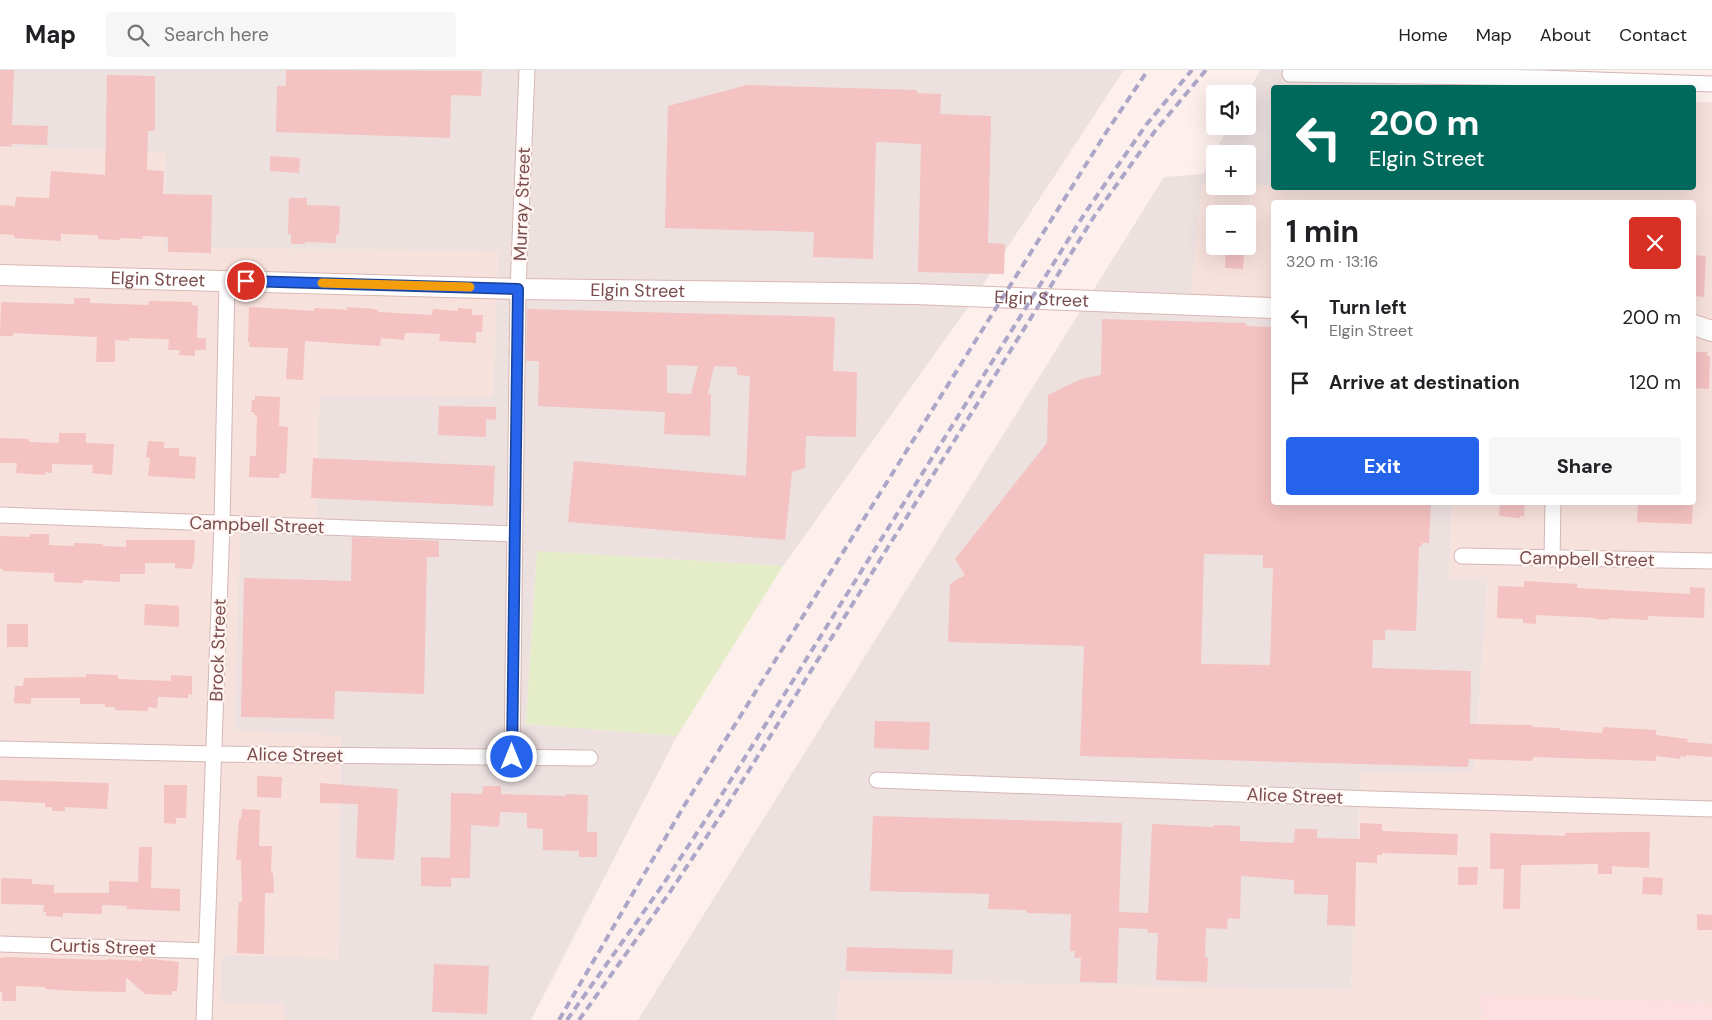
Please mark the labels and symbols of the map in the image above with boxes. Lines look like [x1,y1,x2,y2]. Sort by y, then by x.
street label: Murray Street [508,147,536,261]
pin [225,260,267,302]
street label: Elgin Street [110,266,206,293]
street label: Elgin Street [590,278,685,303]
street label: Elgin Street [994,285,1089,313]
street label: Campbell Street [189,511,325,539]
street label: Campbell Street [1519,546,1655,572]
street label: Brock Street [204,598,232,702]
position arrow [485,730,537,782]
street label: Alice Street [246,742,344,768]
street label: Alice Street [1246,782,1344,810]
street label: Curtis Street [50,933,156,961]

